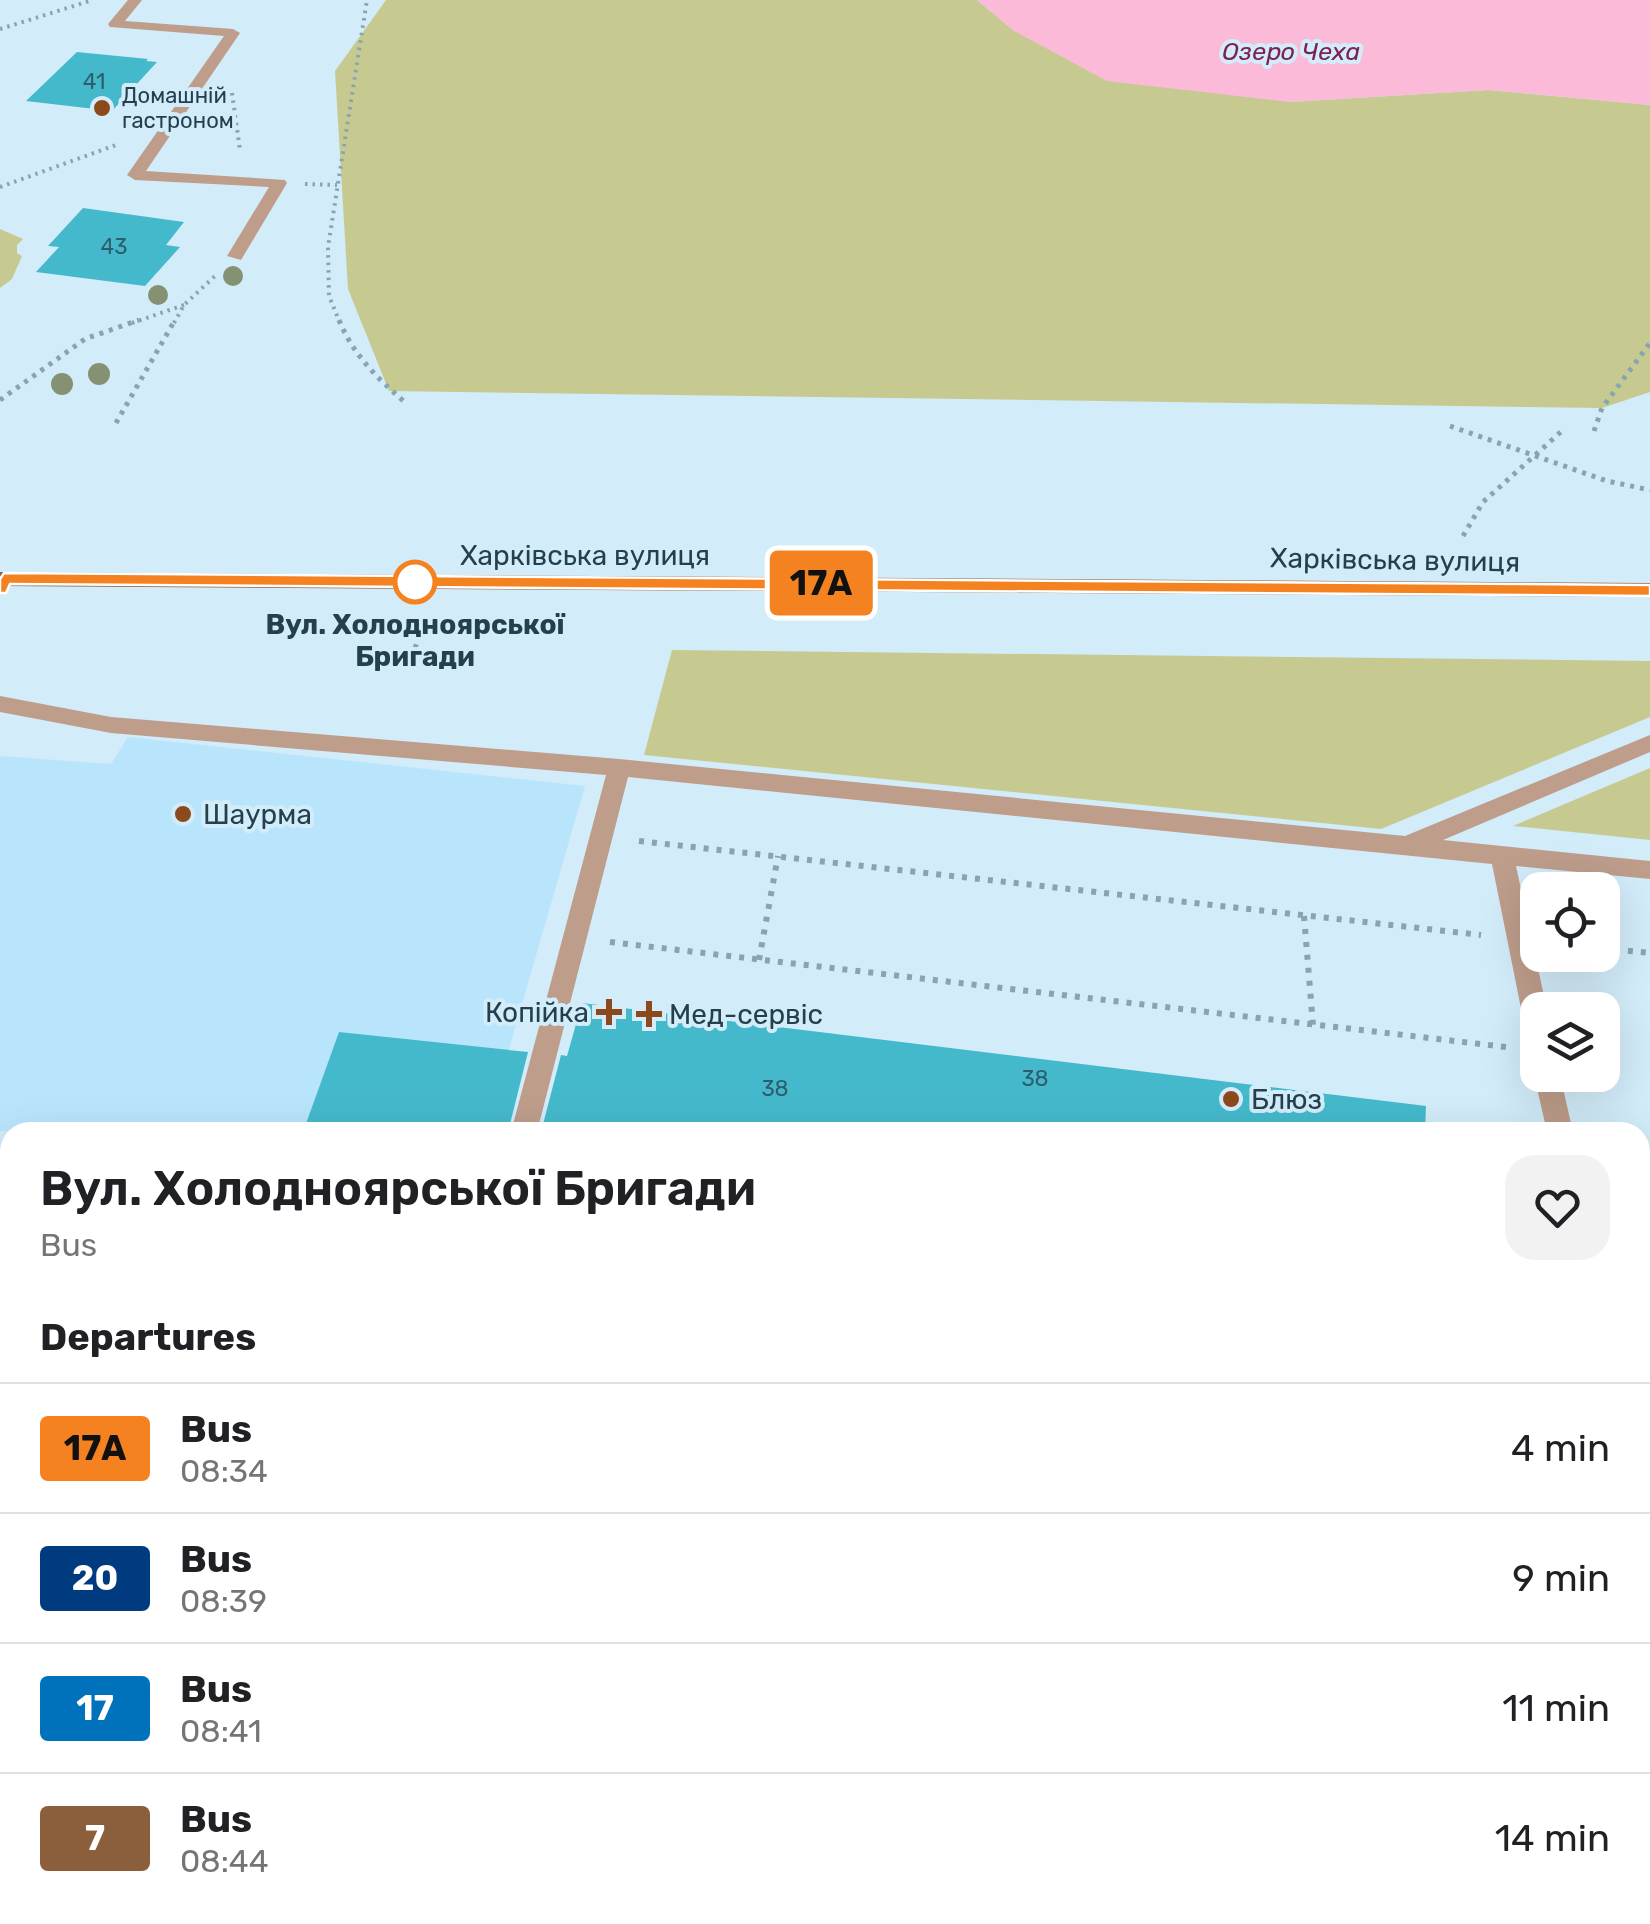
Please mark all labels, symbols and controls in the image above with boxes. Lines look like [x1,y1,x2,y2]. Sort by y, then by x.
water label: Озеро Чеха [1222,37,1360,66]
house number: 41 [83,68,105,95]
place label: Домашній гастроном [122,82,234,134]
marker: Домашній гастроном [91,97,113,119]
house number: 43 [101,233,127,260]
street label: Харківська вулиця [460,539,710,572]
street label: Харківська вулиця [1270,541,1520,579]
line badge: 17А [764,550,878,616]
marker: Вул. Холодноярської Бригади [394,561,436,603]
text: 17А [790,562,852,604]
place label: Вул. Холодноярської Бригади [265,608,566,673]
place label: Шаурма [203,798,312,831]
marker: Шаурма [172,803,194,825]
map controls [1520,872,1620,1092]
button: locate [1520,872,1620,972]
button: layers [1520,992,1620,1092]
place label: Копійка [485,996,589,1029]
place label: Мед-сервіс [669,998,823,1031]
marker: Копійка [598,1001,620,1023]
marker: Мед-сервіс [638,1003,660,1025]
house number: 38 [1021,1065,1049,1092]
house number: 38 [761,1075,789,1102]
place label: Блюз [1251,1083,1322,1116]
marker: Блюз [1220,1088,1242,1110]
button: heart [1505,1155,1610,1260]
text: Вул. Холодноярської Бригади [40,1160,756,1217]
text: Bus [40,1226,97,1264]
text: Departures [40,1314,256,1360]
text: Bus [180,1406,252,1452]
text: 4 min [1511,1425,1610,1471]
text: 17А [64,1427,126,1469]
text: 08:34 [180,1452,268,1490]
text: Bus [180,1536,252,1582]
text: 9 min [1512,1555,1610,1601]
text: 20 [72,1557,118,1599]
text: 08:39 [180,1582,267,1620]
text: Bus [180,1666,252,1712]
text: 11 min [1502,1685,1610,1731]
text: 17 [76,1687,114,1729]
text: 08:41 [180,1712,262,1750]
text: Bus [180,1796,252,1842]
text: 14 min [1495,1815,1610,1861]
text: 7 [85,1817,105,1859]
text: 08:44 [180,1842,269,1880]

